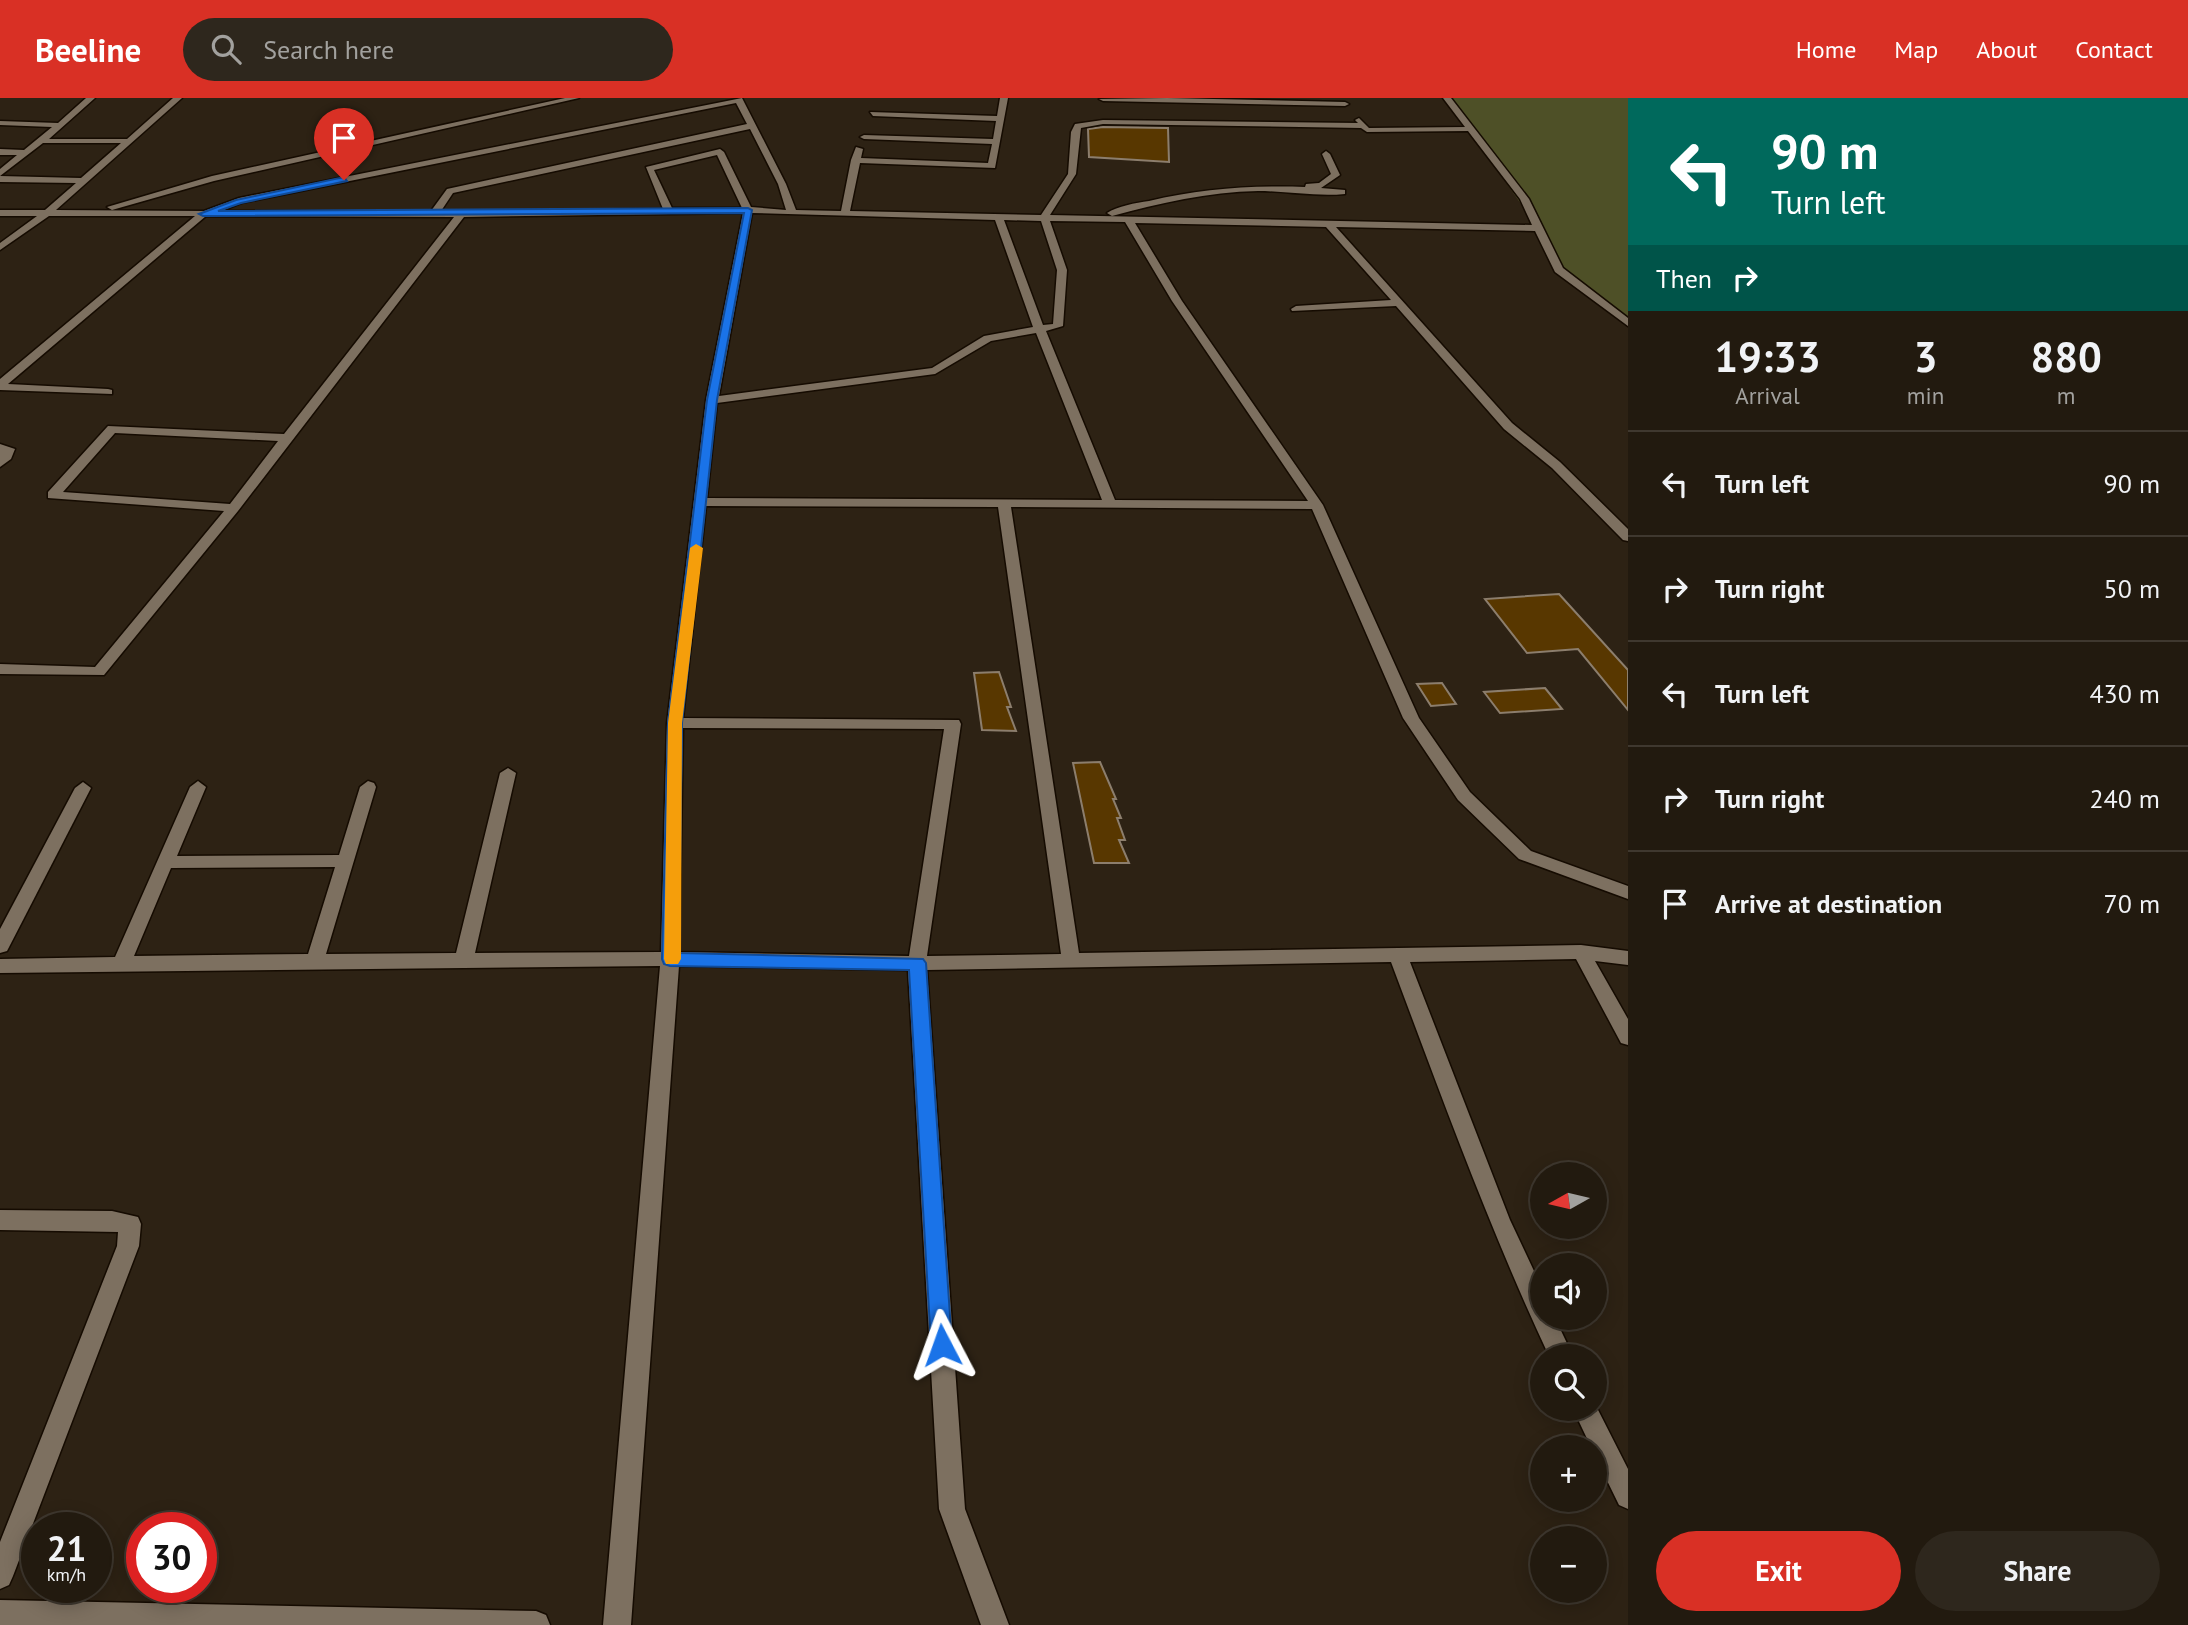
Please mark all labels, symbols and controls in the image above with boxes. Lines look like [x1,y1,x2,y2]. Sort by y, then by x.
search box [183,18,673,81]
text: Beeline [35,28,141,71]
icon: search [207,30,245,68]
text: Search here [263,33,394,66]
text: Home [1796,34,1856,65]
text: Map [1894,34,1938,65]
text: About [1976,34,2037,65]
text: Contact [2075,34,2153,65]
pin [314,108,374,180]
icon: arrive [325,119,363,157]
text: 90 m [1771,119,1878,183]
icon: left [1656,126,1747,217]
text: Turn left [1771,181,1886,223]
icon: right [1726,259,1764,297]
text: Then [1656,262,1712,295]
text: 19:33 [1714,329,1821,384]
text: 3 [1914,329,1937,384]
text: 880 [2030,329,2102,384]
text: Arrival [1735,381,1800,410]
text: min [1907,381,1944,410]
text: m [2057,381,2075,410]
icon: left [1656,465,1694,503]
text: Turn left [1715,467,1809,500]
text: 90 m [2104,467,2160,500]
icon: right [1656,570,1694,608]
text: Turn right [1715,572,1824,605]
text: 50 m [2104,572,2160,605]
icon: left [1656,675,1694,713]
text: Turn left [1715,677,1809,710]
text: 430 m [2089,677,2160,710]
icon: right [1656,780,1694,818]
text: Turn right [1715,782,1824,815]
text: 240 m [2089,782,2160,815]
icon: arrive [1656,885,1694,923]
text: Arrive at destination [1715,887,1942,920]
text: 70 m [2104,887,2160,920]
north arrow [1530,1162,1606,1239]
map controls [1530,1162,1607,1603]
button: sound [1530,1253,1607,1330]
position arrow [905,1308,979,1382]
button: search [1530,1344,1607,1421]
button: + [1530,1435,1607,1512]
speed limit sign: 30 [126,1512,217,1603]
text: 21 [47,1525,86,1571]
button: − [1530,1526,1607,1603]
button: Exit [1656,1531,1901,1611]
button: Share [1915,1531,2160,1611]
text: km/h [47,1563,86,1586]

